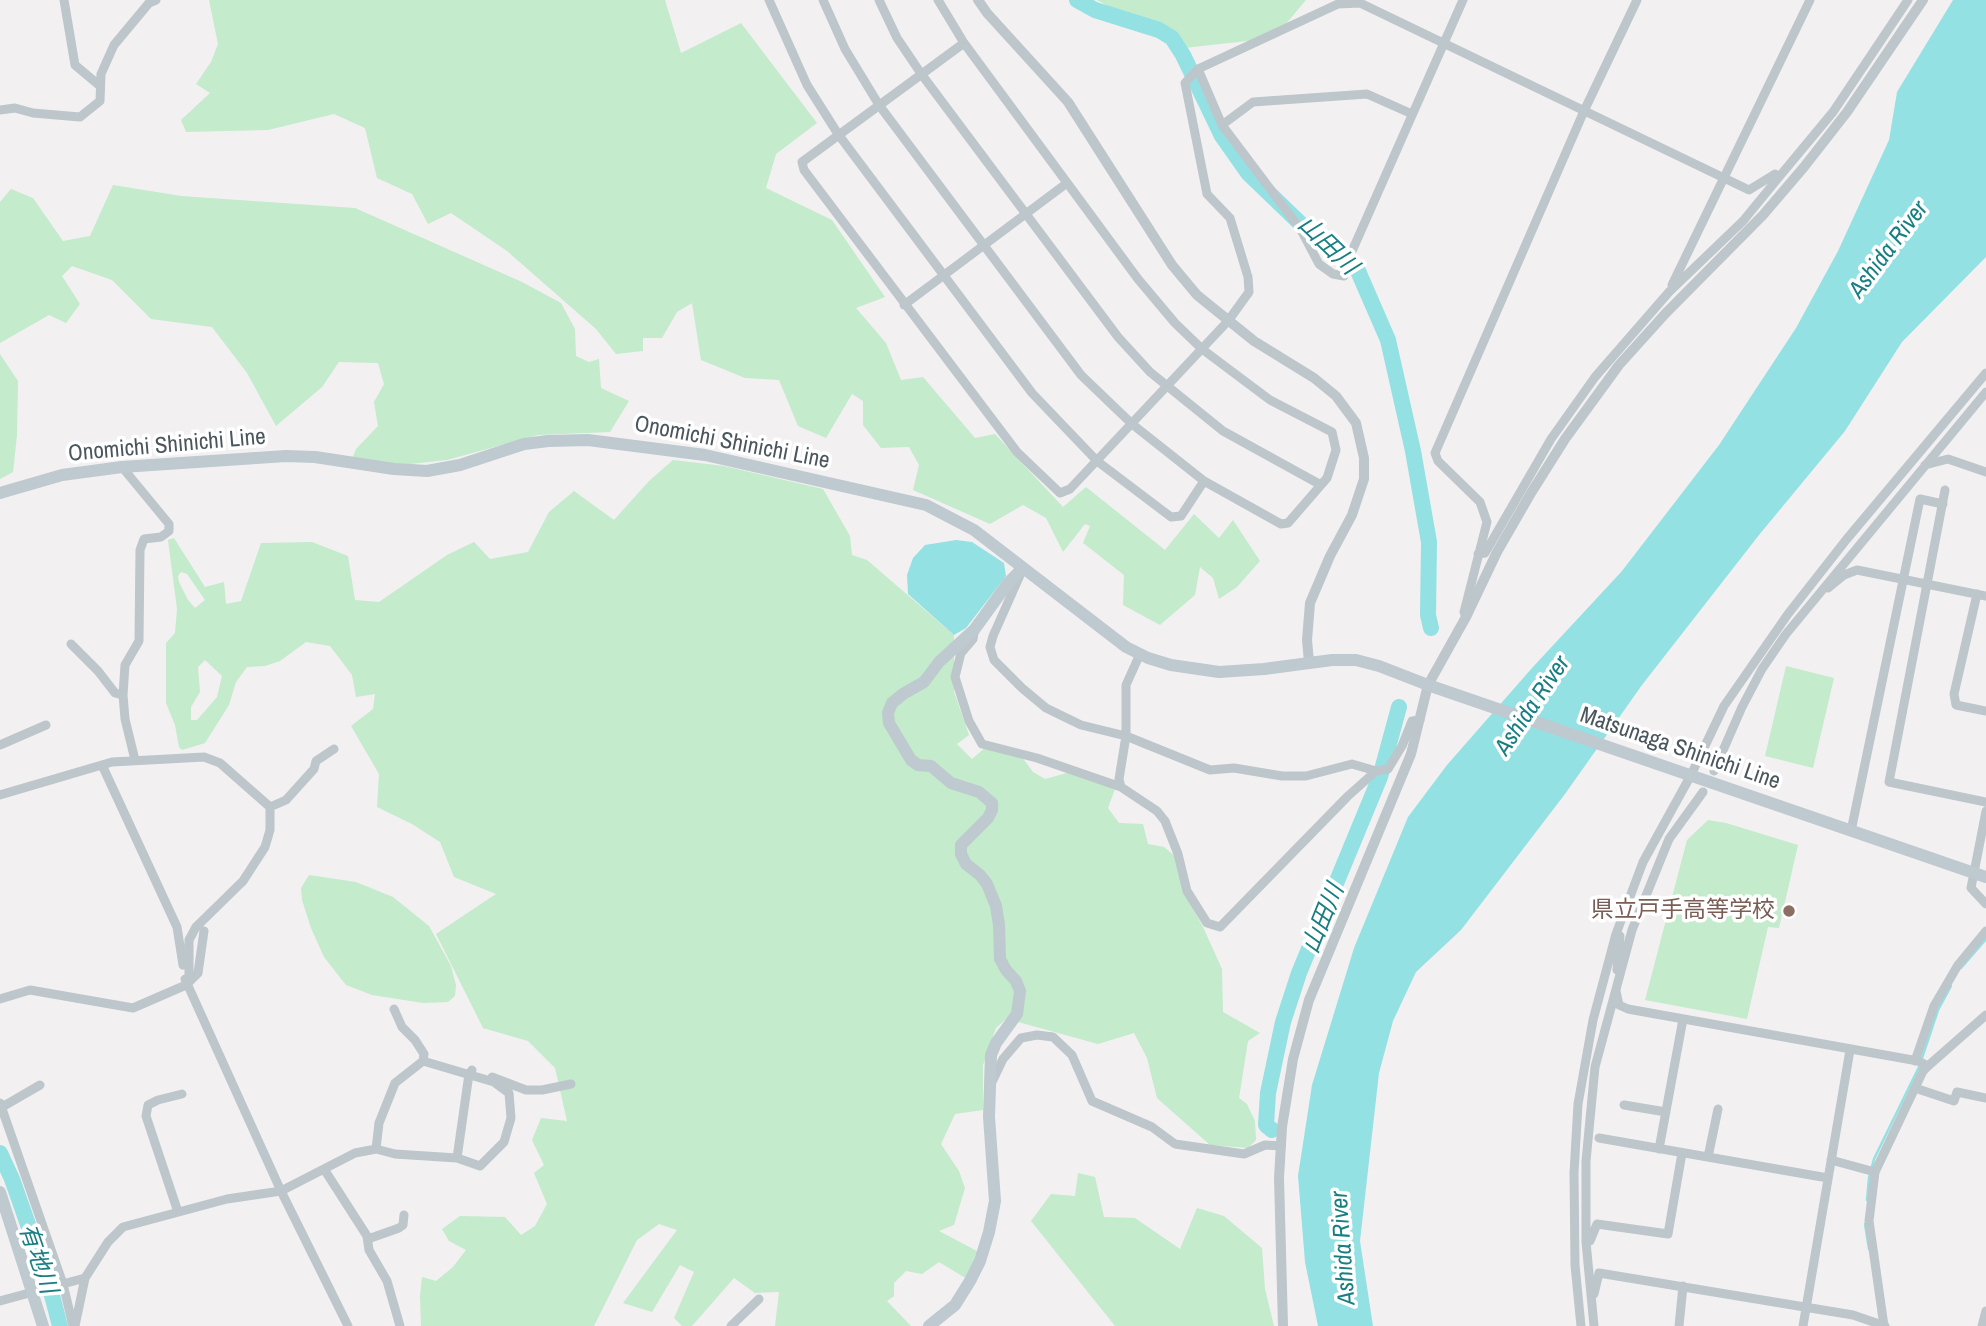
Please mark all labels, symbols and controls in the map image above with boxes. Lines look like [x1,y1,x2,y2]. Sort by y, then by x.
water label: Ashida River [1843,196,1935,304]
water label: 山田川 [1291,211,1363,281]
street label: Onomichi Shinichi Line [632,411,832,475]
street label: Onomichi Shinichi Line [67,424,267,468]
water label: Ashida River [1489,651,1577,761]
street label: Matsunaga Shinichi Line [1576,702,1784,796]
water label: 山田川 [1297,880,1351,958]
place label: 県立戸手高等学校 [1591,897,1775,925]
marker: 県立戸手高等学校 [1781,903,1797,919]
water label: Ashida River [1326,1190,1362,1306]
water label: 有地川 [12,1220,62,1298]

